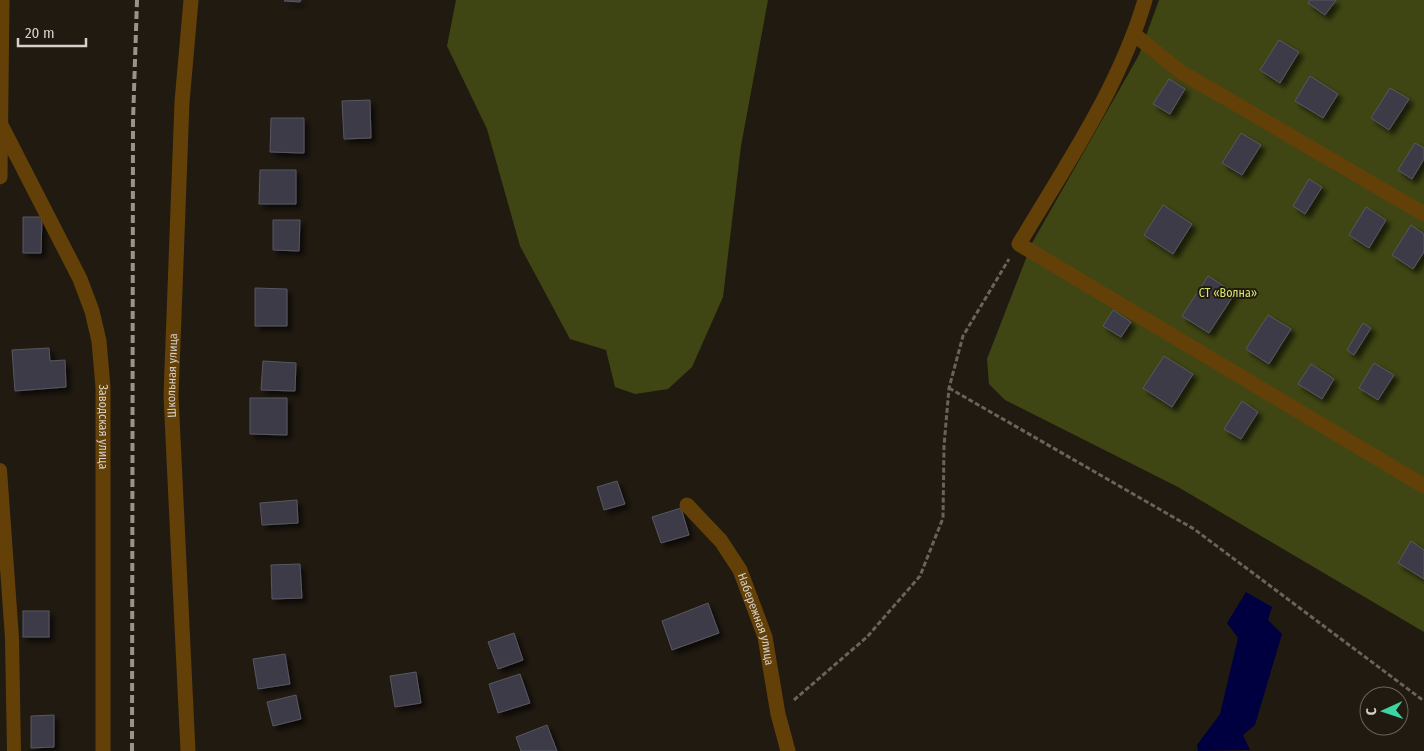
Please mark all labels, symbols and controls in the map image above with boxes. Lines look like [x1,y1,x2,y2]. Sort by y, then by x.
scale bar [18,15,85,47]
text: 20 m [25,24,55,42]
park label: СТ «Волна» [1199,286,1257,300]
street label: Школьная улица [164,333,180,418]
street label: Заводская улица [96,384,110,469]
street label: Набережная улица [735,571,777,666]
north arrow [1359,686,1409,736]
text: С [1363,707,1380,716]

